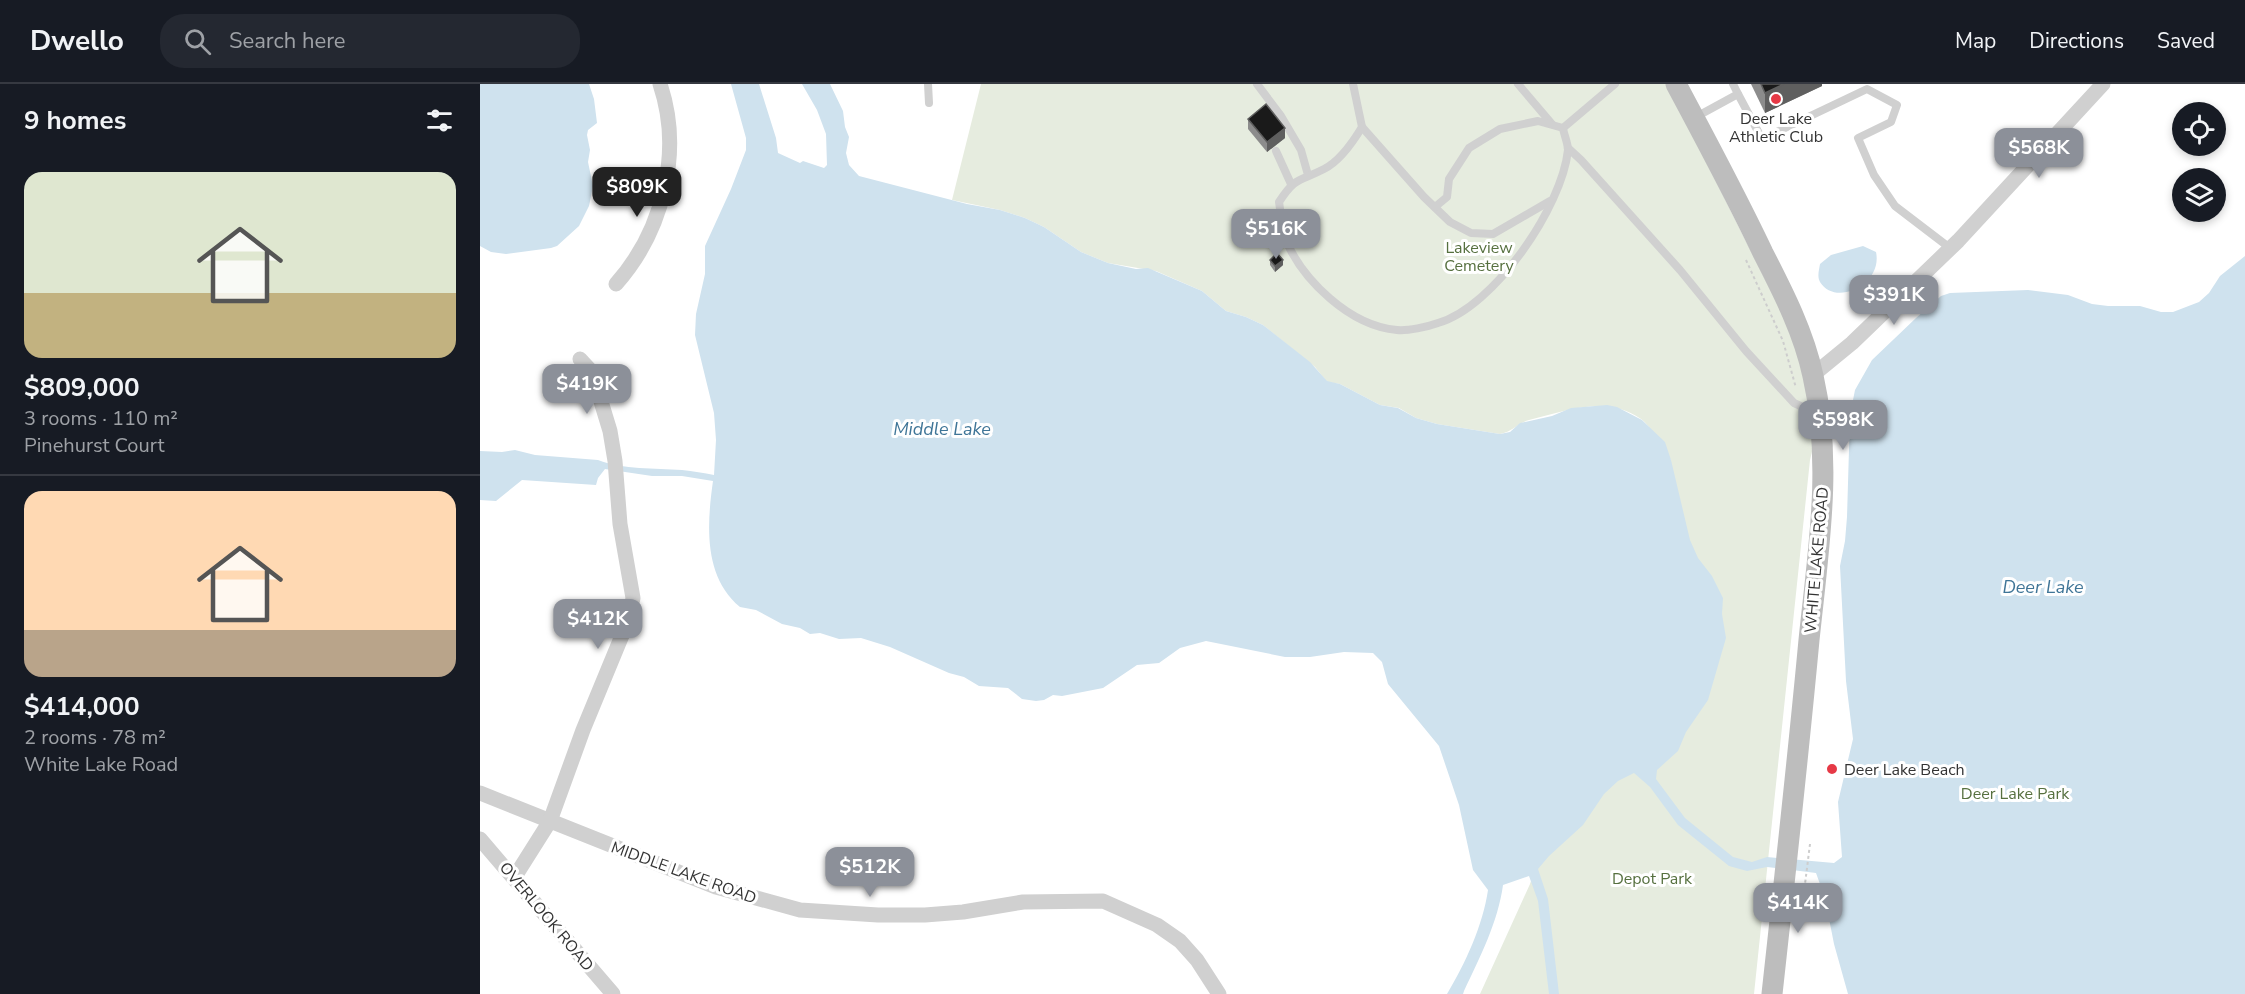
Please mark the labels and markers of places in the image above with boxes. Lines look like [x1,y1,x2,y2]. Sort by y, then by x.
marker: Deer Lake Athletic Club [1769,92,1783,106]
place label: Deer Lake Athletic Club [1729,108,1823,148]
pin: $568K [1997,128,2081,179]
pin: $809K [595,167,679,218]
pin: $516K [1234,209,1318,260]
pin: $391K [1852,275,1936,326]
pin: $419K [545,364,629,415]
pin: $598K [1801,400,1885,451]
pin: $412K [556,599,640,650]
place label: Deer Lake Beach [1844,759,1965,781]
marker: Deer Lake Beach [1825,762,1839,776]
pin: $512K [828,847,912,898]
pin: $414K [1756,883,1840,934]

